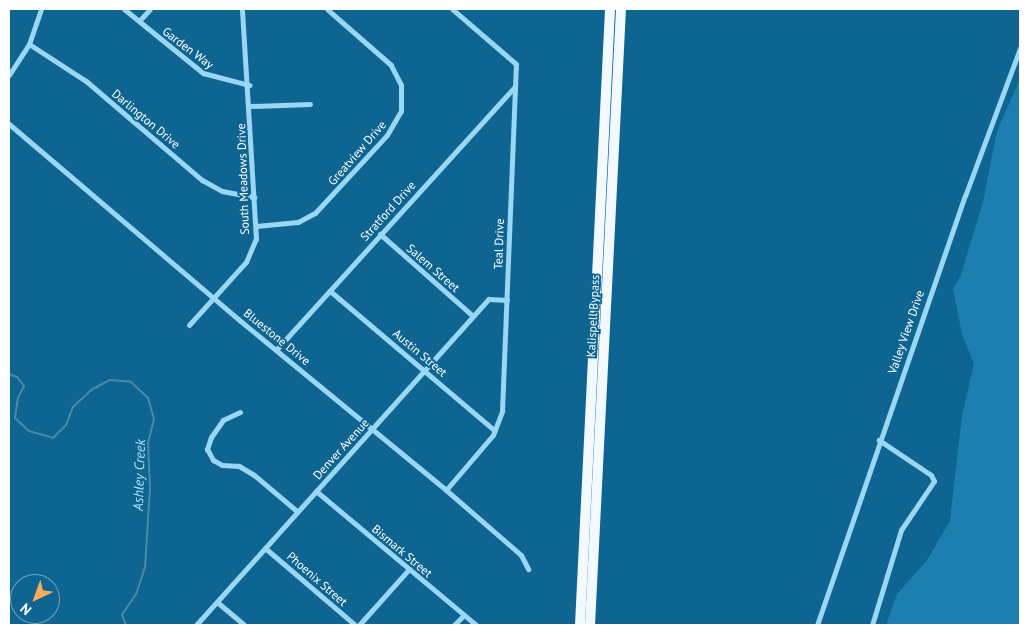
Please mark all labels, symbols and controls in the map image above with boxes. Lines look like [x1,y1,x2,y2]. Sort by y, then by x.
street label: Garden Way [159,24,217,72]
street label: Darlington Drive [109,86,183,152]
street label: Greatview Drive [325,118,389,188]
street label: South Meadows Drive [234,123,252,235]
street label: Stratford Drive [357,178,419,244]
street label: Teal Drive [491,218,507,270]
street label: Salem Street [404,241,462,295]
street label: Kalispell Bypass [584,274,602,358]
street label: Valley View Drive [885,288,927,376]
street label: Bluestone Drive [241,306,313,368]
street label: Austin Street [390,326,450,380]
street label: Denver Avenue [310,416,372,482]
water label: Ashley Creek [129,439,149,511]
street label: Bismark Street [369,521,435,581]
street label: Phoenix Street [284,549,350,609]
north arrow [10,574,60,624]
text: N [16,600,35,619]

